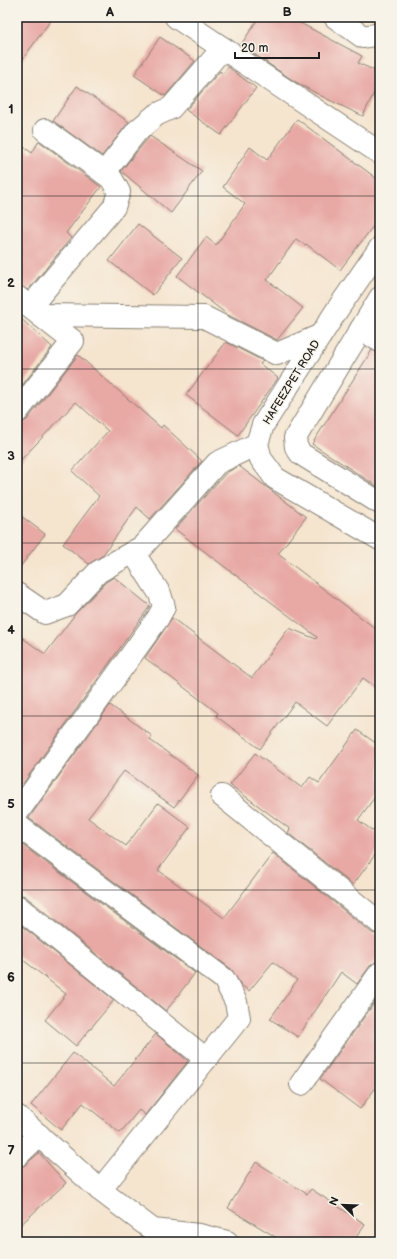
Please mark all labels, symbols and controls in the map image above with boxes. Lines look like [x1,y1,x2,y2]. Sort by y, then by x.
text: A [105,4,114,20]
text: B [282,4,292,20]
scale bar [235,34,319,60]
text: 20 m [241,41,268,56]
text: 1 [8,101,14,117]
text: 2 [7,275,15,291]
street label: HAFEEZPET ROAD [260,338,323,427]
text: 3 [7,448,15,464]
text: 4 [7,622,15,638]
text: 5 [7,796,15,812]
text: 6 [7,969,15,985]
text: 7 [7,1143,15,1159]
north arrow [323,1185,363,1225]
text: N [327,1195,342,1208]

